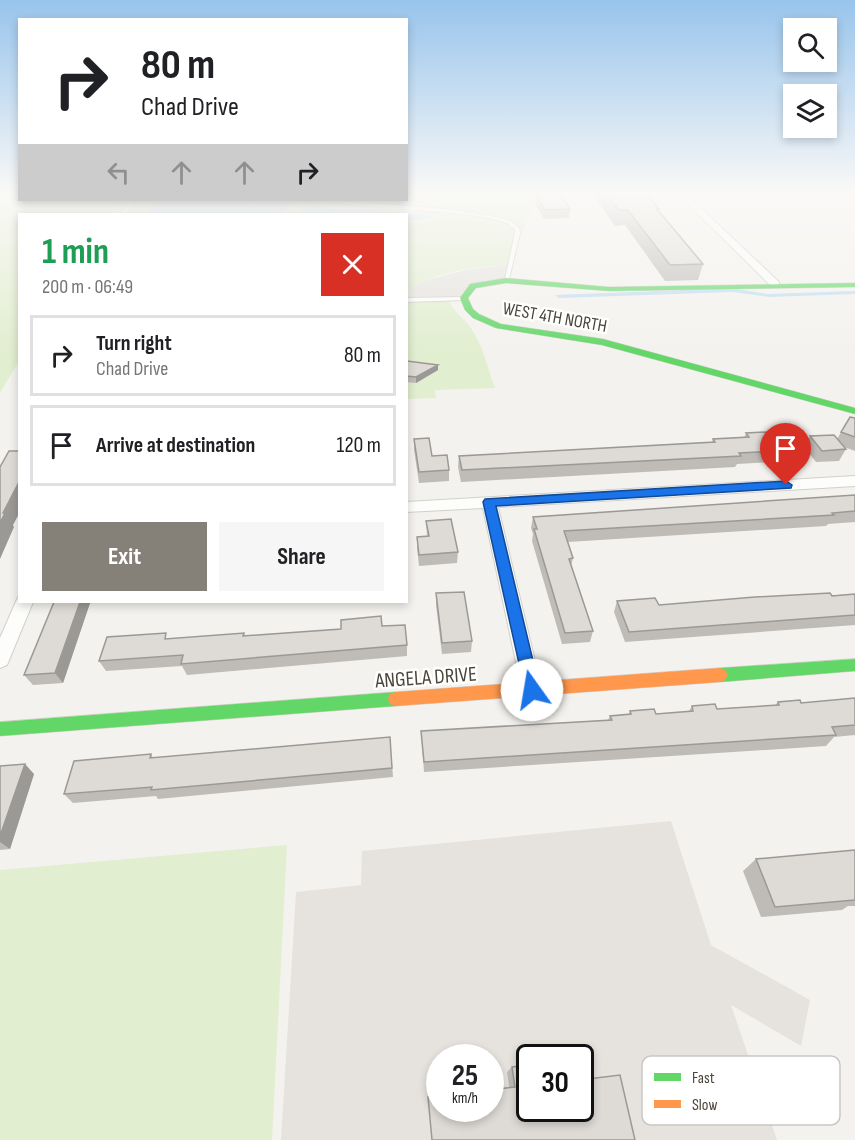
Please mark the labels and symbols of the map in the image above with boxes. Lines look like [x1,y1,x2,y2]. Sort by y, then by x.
street label: WEST 4TH NORTH [501,298,609,337]
pin [760,423,811,485]
position arrow [500,658,564,722]
street label: ANGELA DRIVE [374,661,478,694]
speed limit sign: 30 [516,1044,594,1122]
legend [642,1056,840,1125]
text: Fast [692,1069,715,1088]
text: Slow [692,1096,717,1115]

